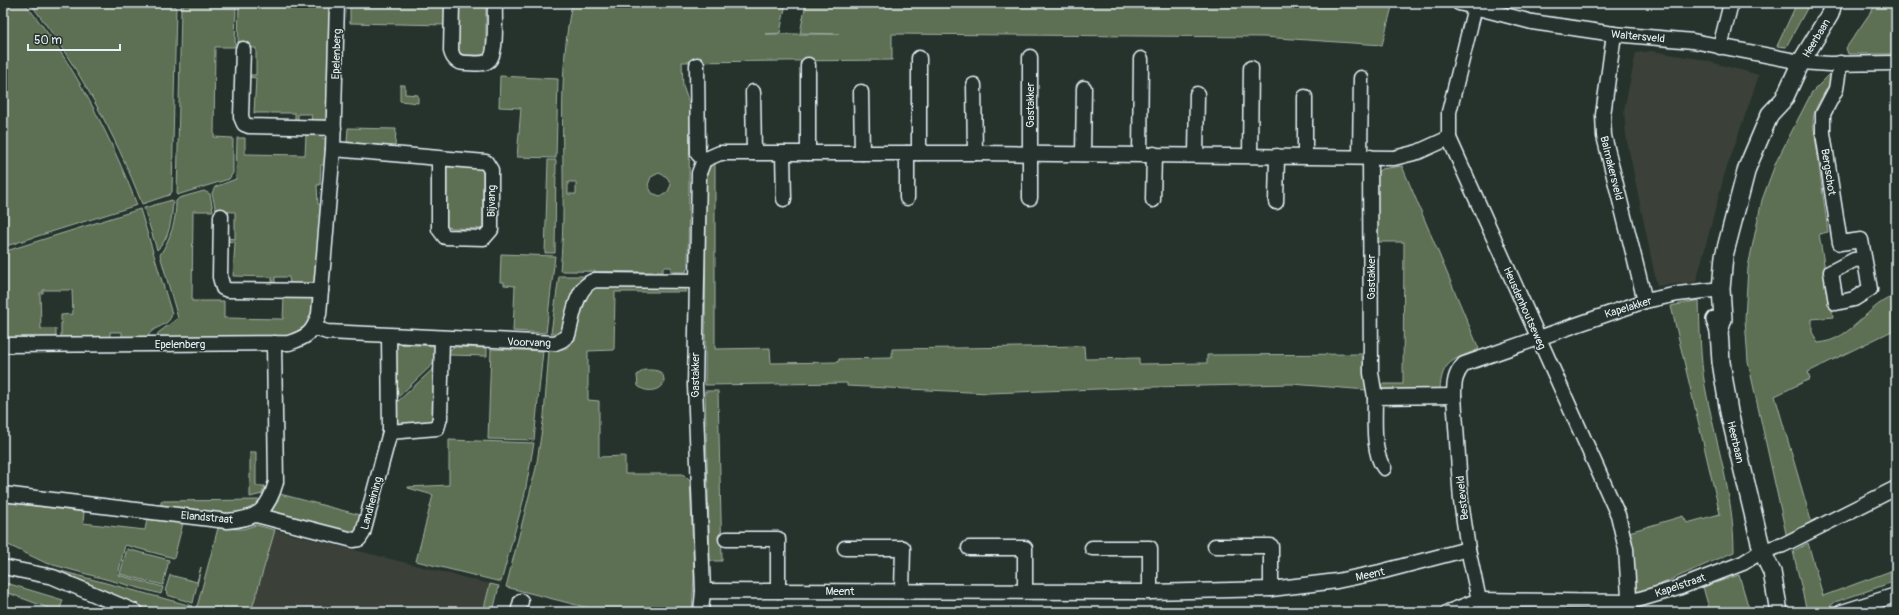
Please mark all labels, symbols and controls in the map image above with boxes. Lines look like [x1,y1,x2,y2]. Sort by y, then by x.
street label: Heerbaan [1800,17,1833,60]
scale bar [28,26,120,52]
street label: Epelenberg [329,28,344,80]
street label: Waltersveld [1610,28,1666,45]
text: 50 m [34,33,62,48]
street label: Gastakker [1024,82,1037,128]
street label: Balmakersveld [1597,134,1626,202]
street label: Bergschot [1818,148,1839,197]
street label: Bijvang [485,184,498,217]
street label: Gastakker [1365,254,1378,300]
street label: Heusdenhoutseweg [1500,265,1549,352]
street label: Kapelakker [1603,294,1653,321]
street label: Voorvang [507,335,552,350]
street label: Epelenberg [155,338,206,351]
street label: Gastakker [689,352,702,398]
street label: Heerbaan [1724,420,1747,464]
street label: Landheining [358,475,385,531]
street label: Besteveld [1454,475,1471,521]
street label: Elandstraat [180,509,234,526]
street label: Meent [1355,565,1386,584]
street label: Kapelstraat [1653,571,1708,600]
street label: Meent [825,585,855,598]

